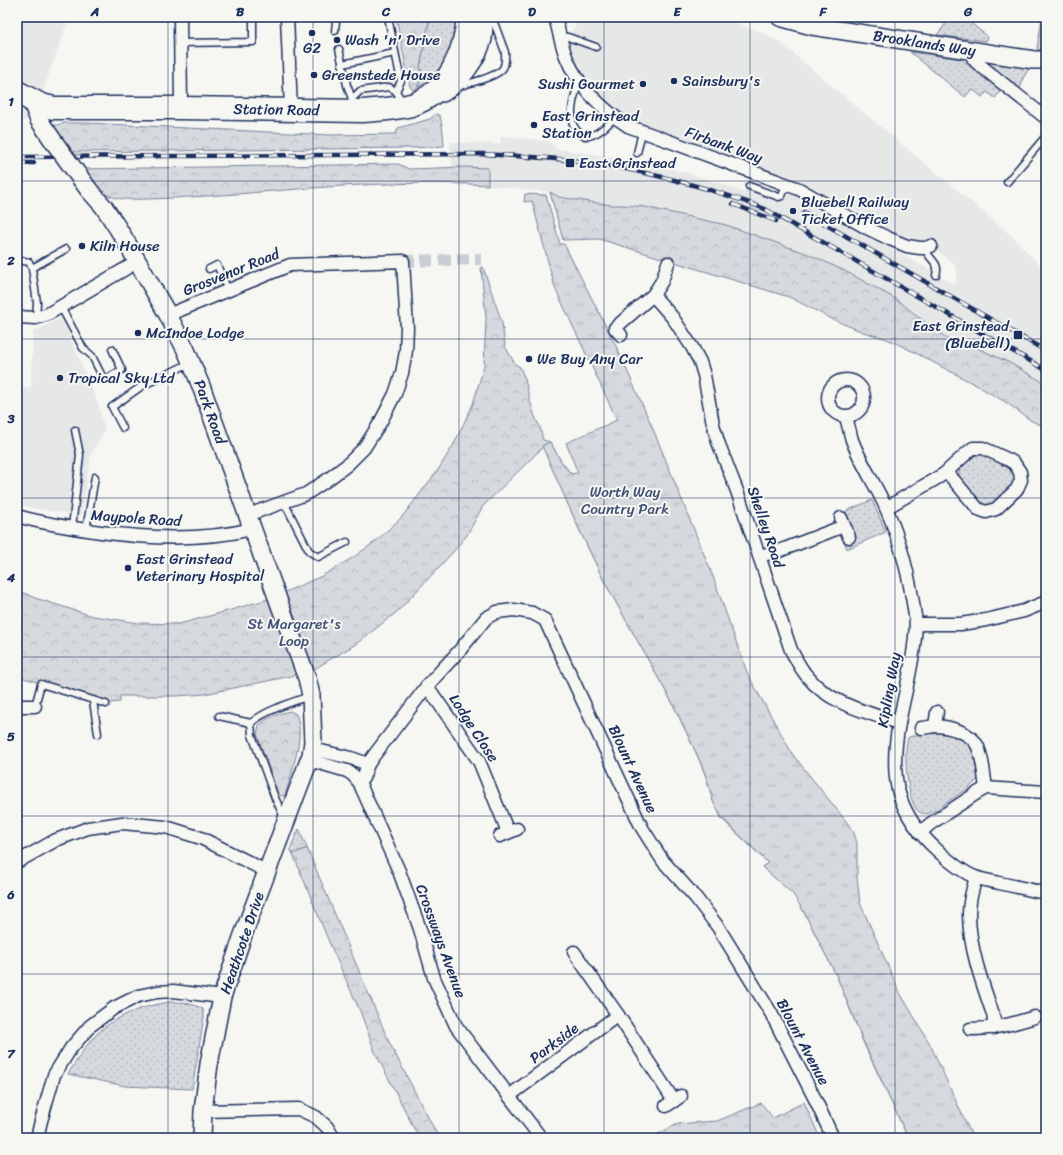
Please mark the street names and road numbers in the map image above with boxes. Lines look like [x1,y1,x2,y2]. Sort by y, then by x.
street label: Brooklands Way [871,23,978,64]
street label: Station Road [233,96,321,123]
street label: Firbank Way [682,119,767,171]
street label: Grosvenor Road [179,240,284,303]
street label: Park Road [187,375,234,449]
street label: Shelley Road [740,483,792,572]
street label: Maypole Road [90,502,183,534]
street label: Kipling Way [870,650,908,730]
street label: Lodge Close [442,688,506,768]
street label: Blount Avenue [601,720,665,818]
street label: Crossways Avenue [408,880,474,1002]
street label: Heathcote Drive [212,888,272,998]
street label: Blount Avenue [769,994,837,1090]
street label: Parkside [524,1016,584,1070]

